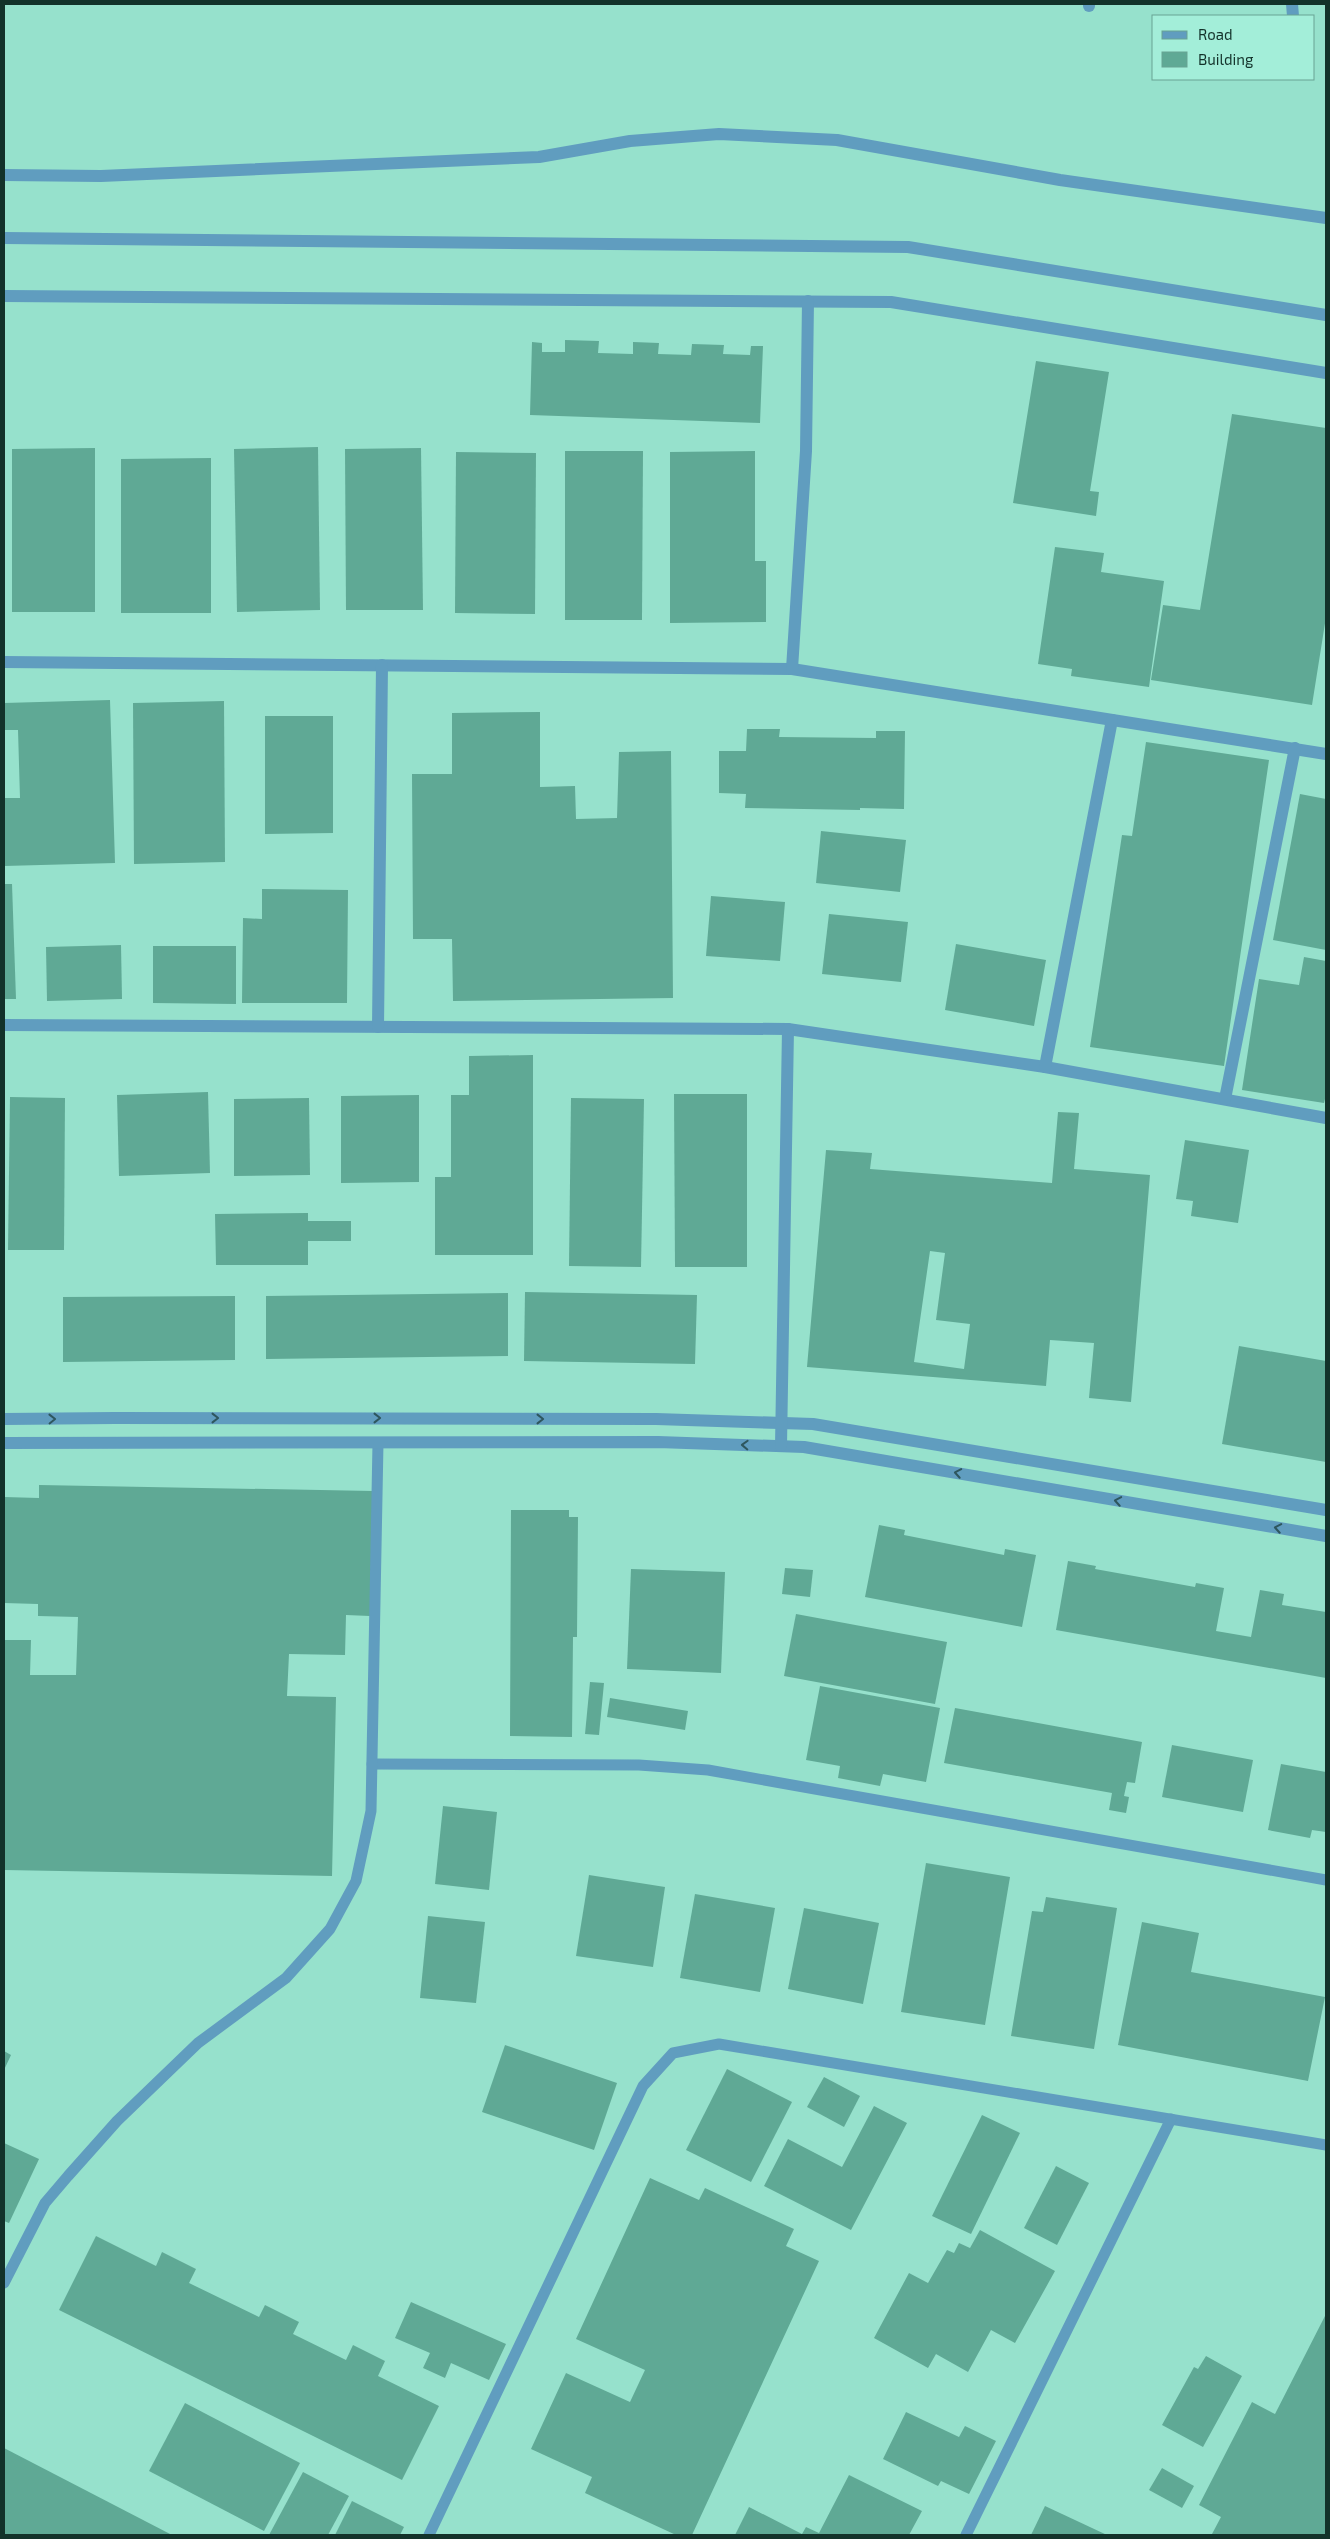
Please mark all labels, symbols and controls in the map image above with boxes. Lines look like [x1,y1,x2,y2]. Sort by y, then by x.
legend [1152,15,1315,80]
text: Road [1198,25,1233,43]
text: Building [1198,50,1254,68]
one-way arrow [49,1413,57,1424]
one-way arrow [212,1413,219,1423]
one-way arrow [374,1413,382,1423]
one-way arrow [536,1414,544,1424]
one-way arrow [741,1439,749,1450]
one-way arrow [954,1469,962,1479]
one-way arrow [1114,1496,1122,1506]
one-way arrow [1274,1524,1283,1534]

